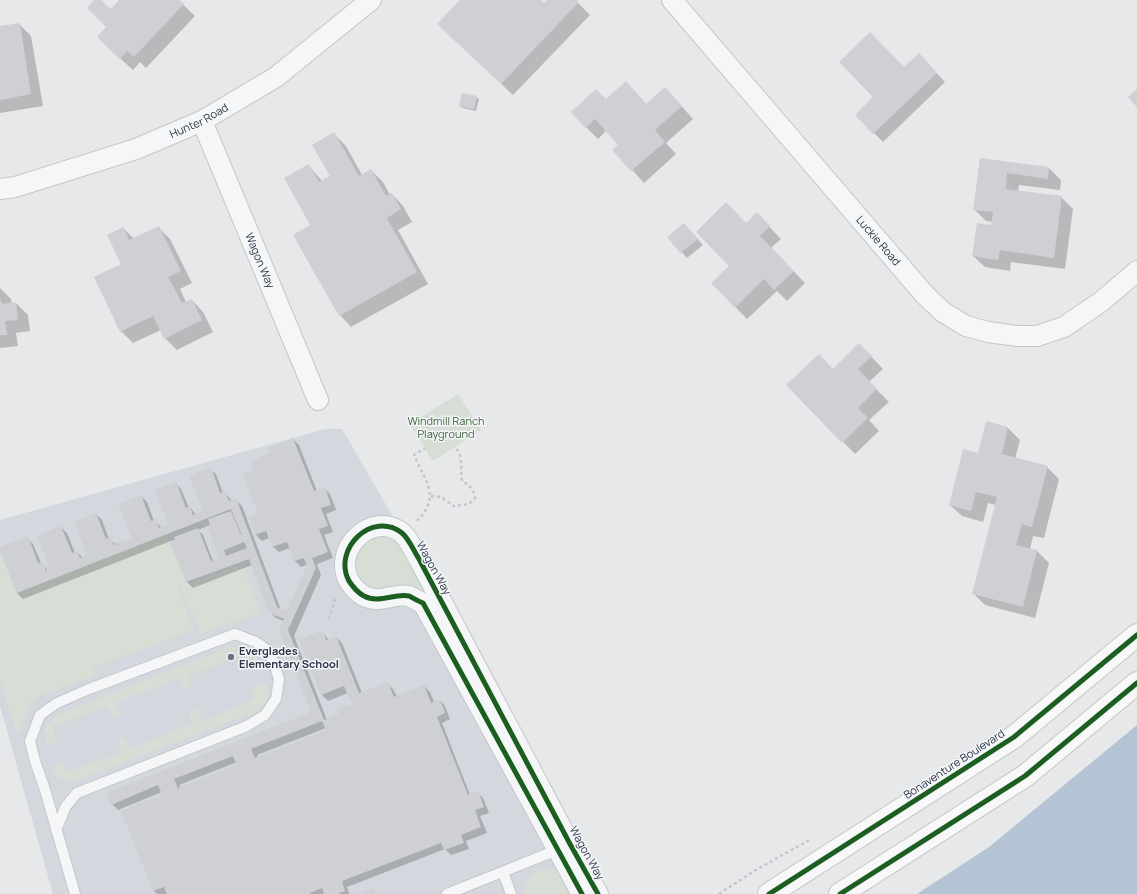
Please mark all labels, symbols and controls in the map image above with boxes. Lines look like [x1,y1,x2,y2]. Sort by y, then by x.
street label: Hunter Road [167,99,231,141]
street label: Luckie Road [853,212,904,268]
street label: Wagon Way [242,230,279,291]
park label: Windmill Ranch Playground [407,413,485,441]
street label: Wagon Way [414,538,455,597]
place label: Everglades Elementary School [239,643,339,671]
marker: Everglades Elementary School [226,652,236,662]
street label: Bonaventure Boulevard [900,725,1007,802]
street label: Wagon Way [567,823,608,882]

